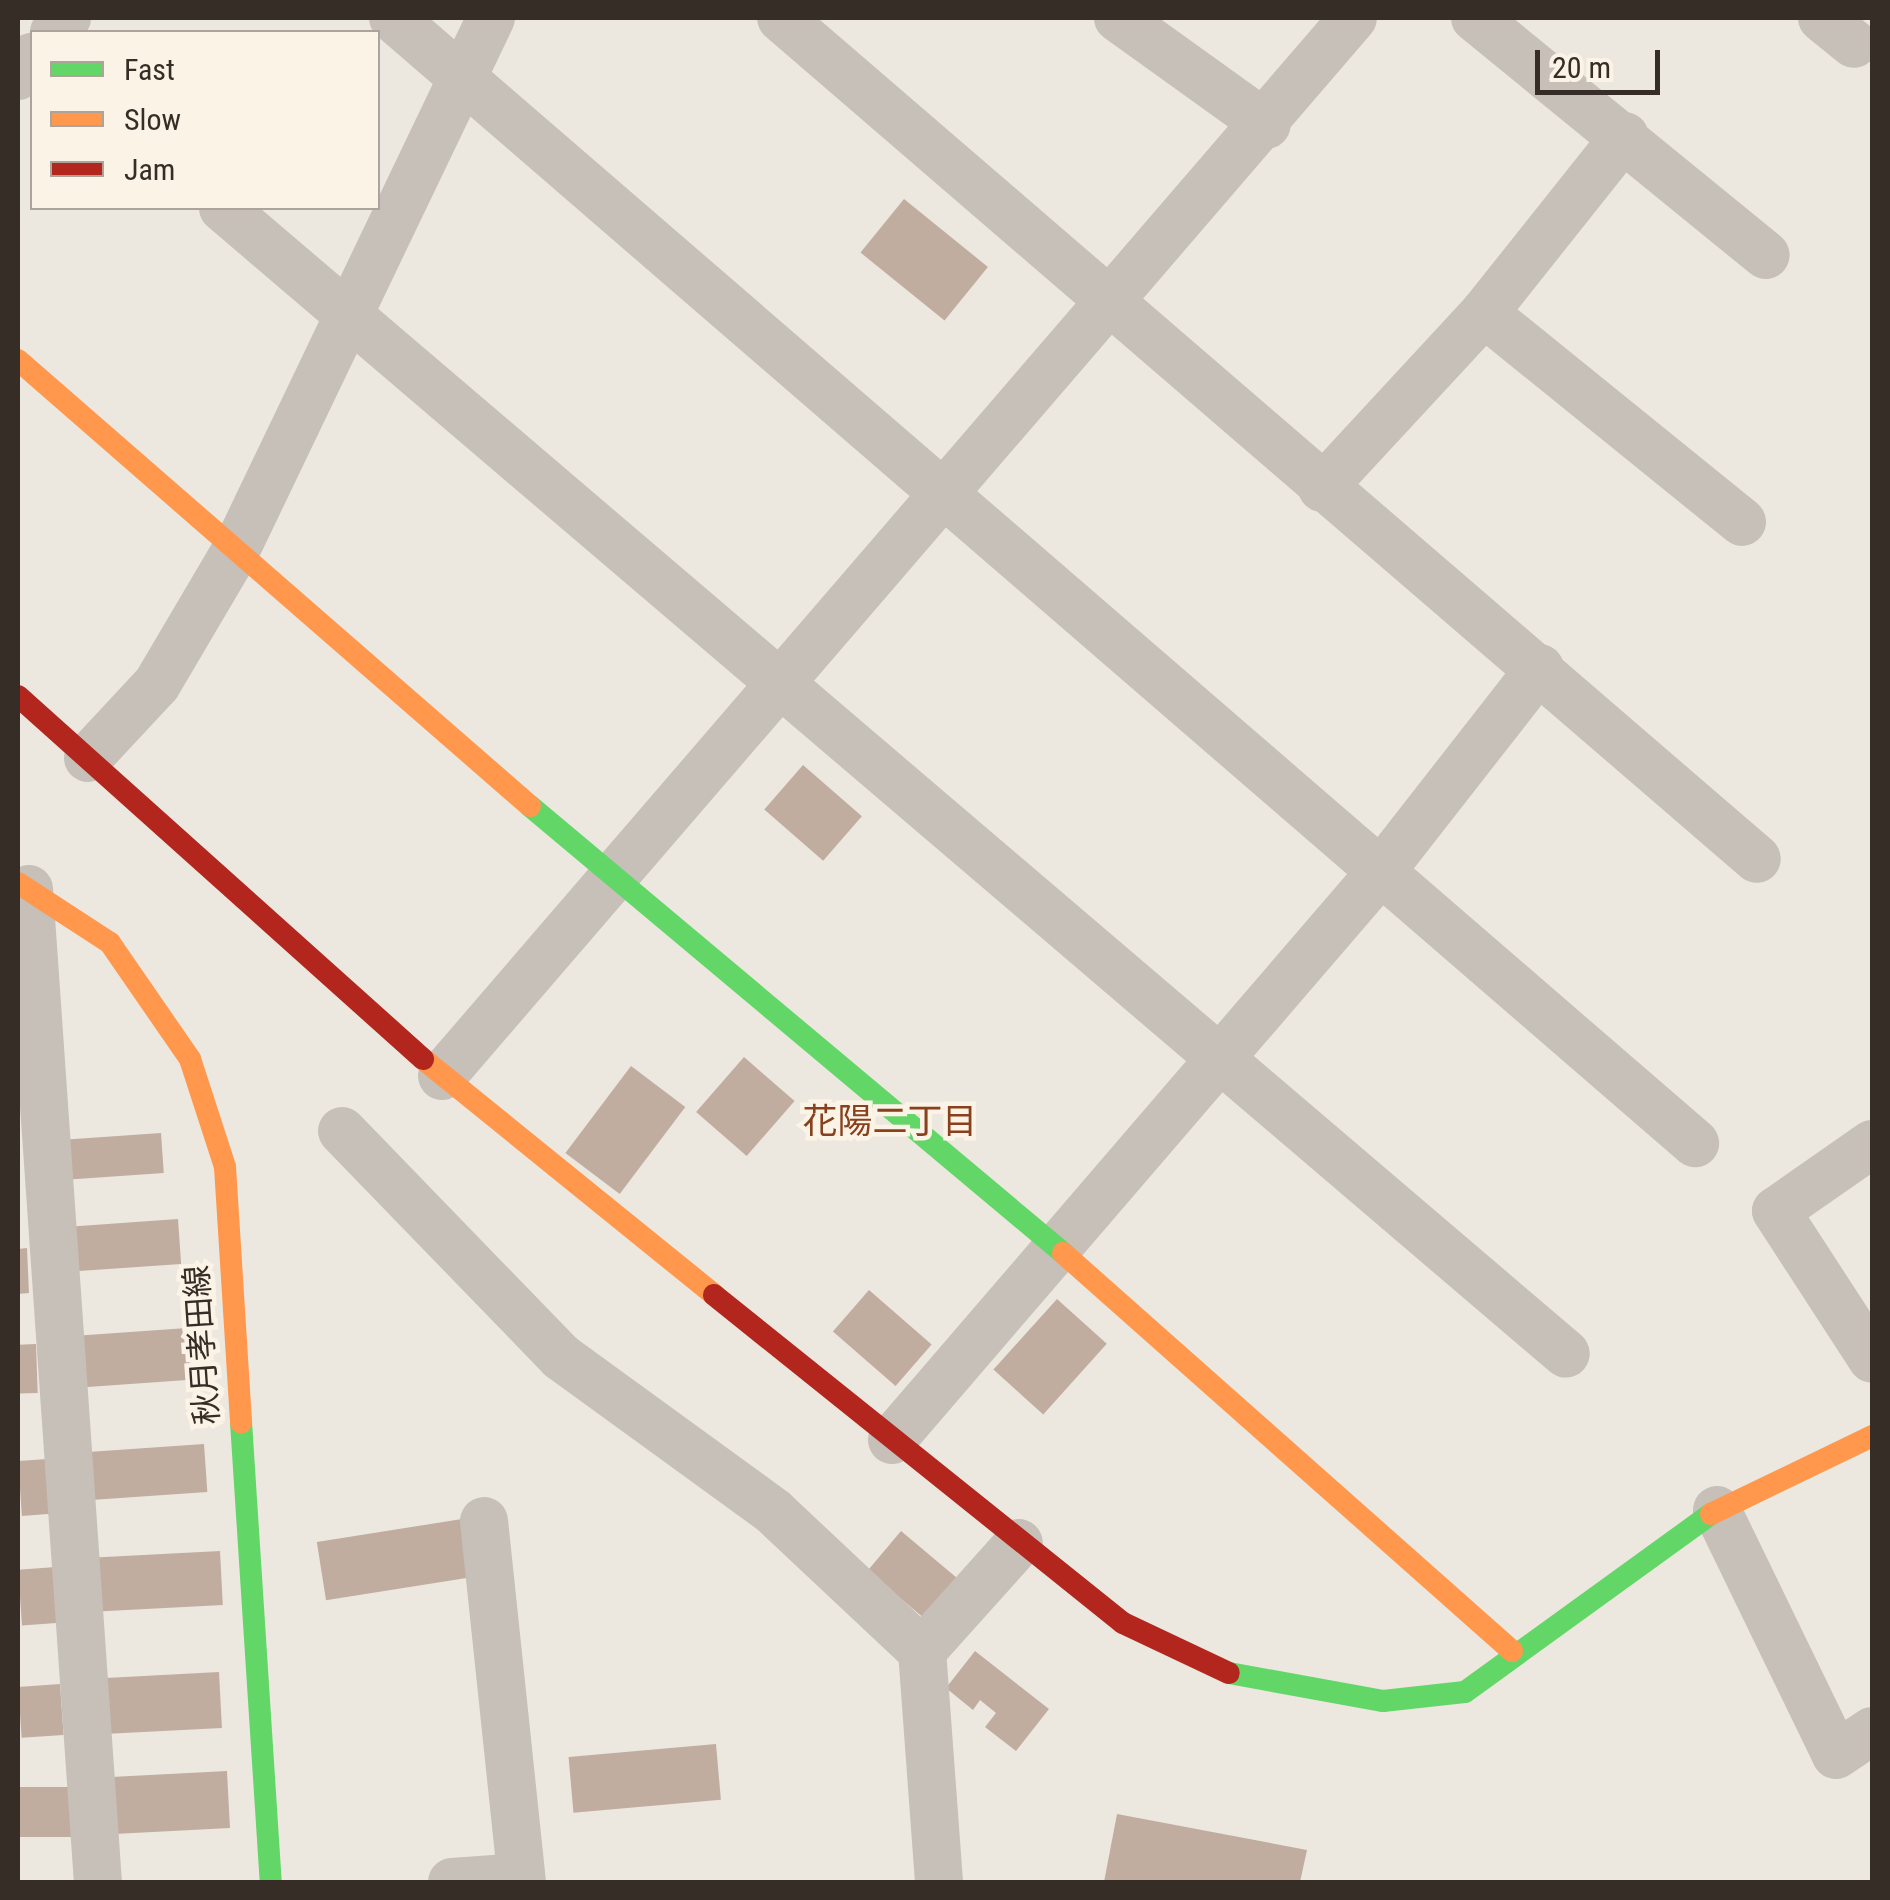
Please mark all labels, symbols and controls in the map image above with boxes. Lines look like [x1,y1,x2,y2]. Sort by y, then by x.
legend [30,30,380,210]
scale bar [1540,30,1665,92]
text: 20 m [1552,50,1611,85]
text: Fast [124,52,175,87]
text: Slow [124,102,181,137]
text: Jam [124,152,175,187]
district label: 花陽二丁目 [803,1101,977,1143]
street label: 秋月孝田線 [177,1264,227,1426]

